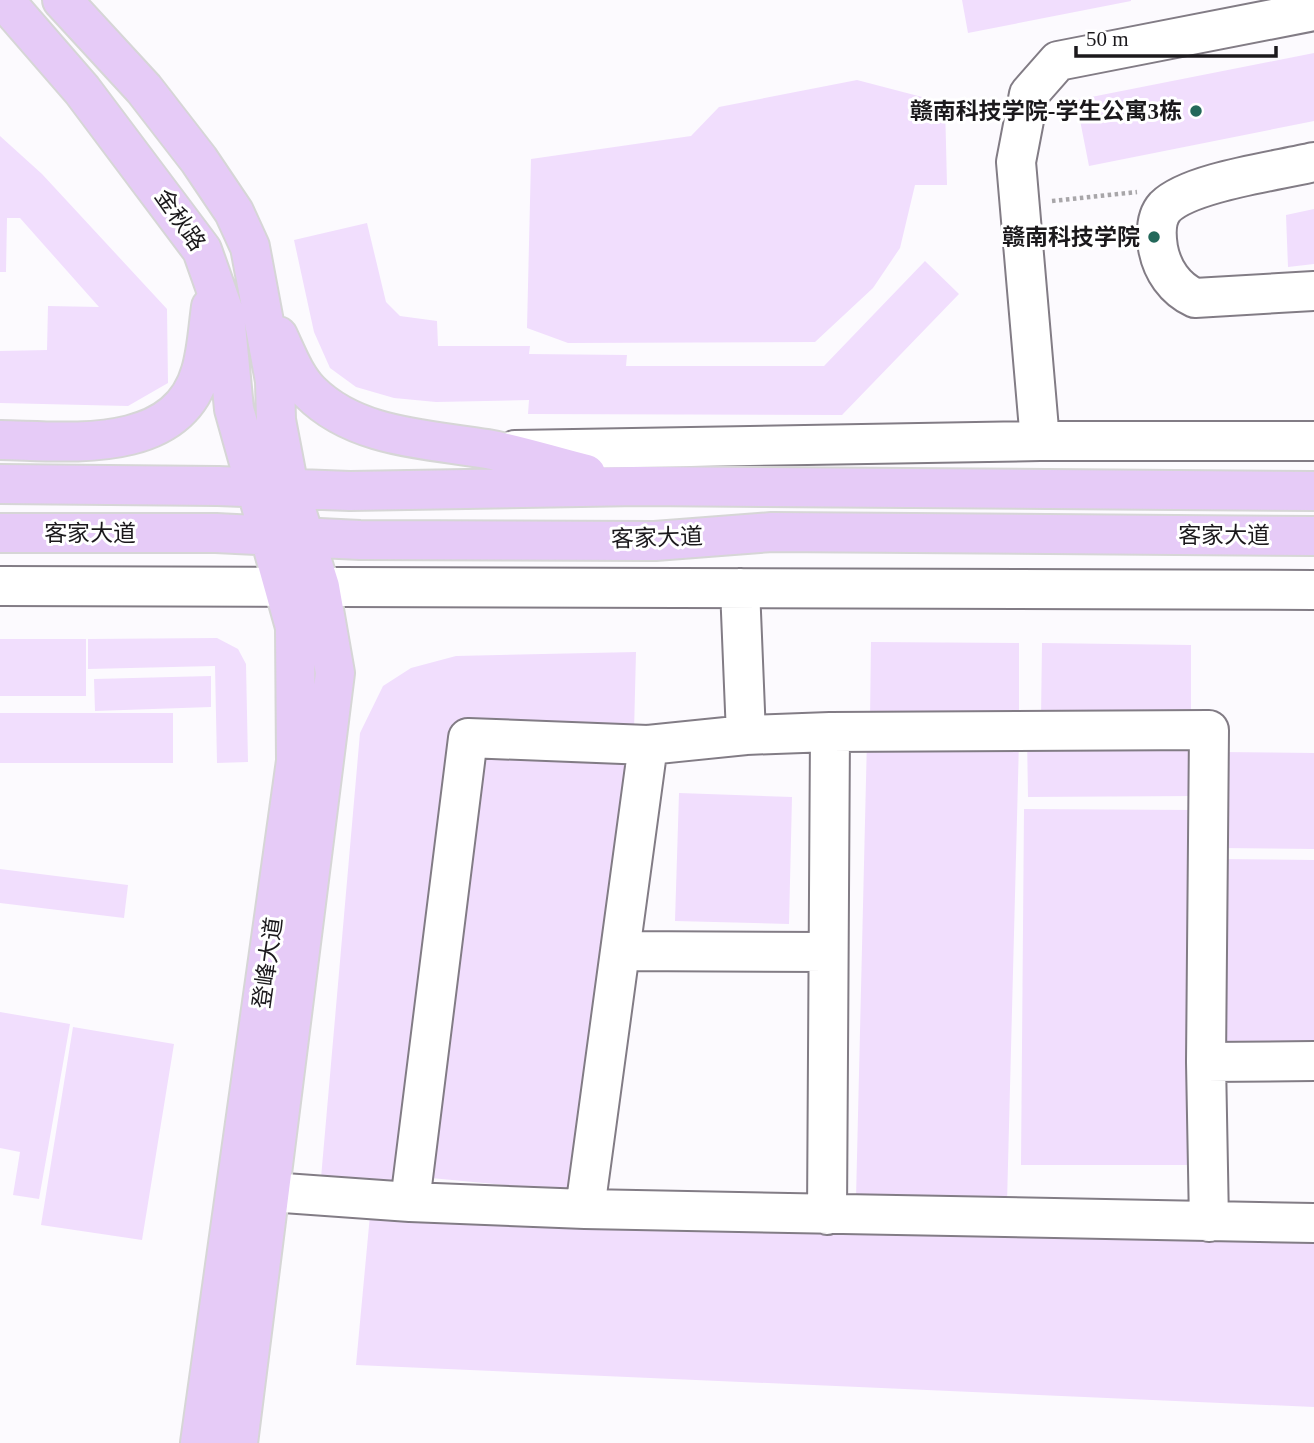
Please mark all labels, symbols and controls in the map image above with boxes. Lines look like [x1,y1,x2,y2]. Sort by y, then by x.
scale bar [1076,14,1276,58]
text: 50 m [1086,27,1129,51]
place label: 赣南科技学院-学生公寓3栋 [910,99,1182,124]
marker: 赣南科技学院-学生公寓3栋 [1188,103,1204,119]
street label: 金秋路 [150,185,210,255]
place label: 赣南科技学院 [1002,225,1140,250]
marker: 赣南科技学院 [1146,229,1162,245]
street label: 客家大道 [44,521,136,546]
street label: 客家大道 [1178,523,1270,548]
street label: 客家大道 [611,524,703,552]
street label: 登峰大道 [249,916,287,1010]

